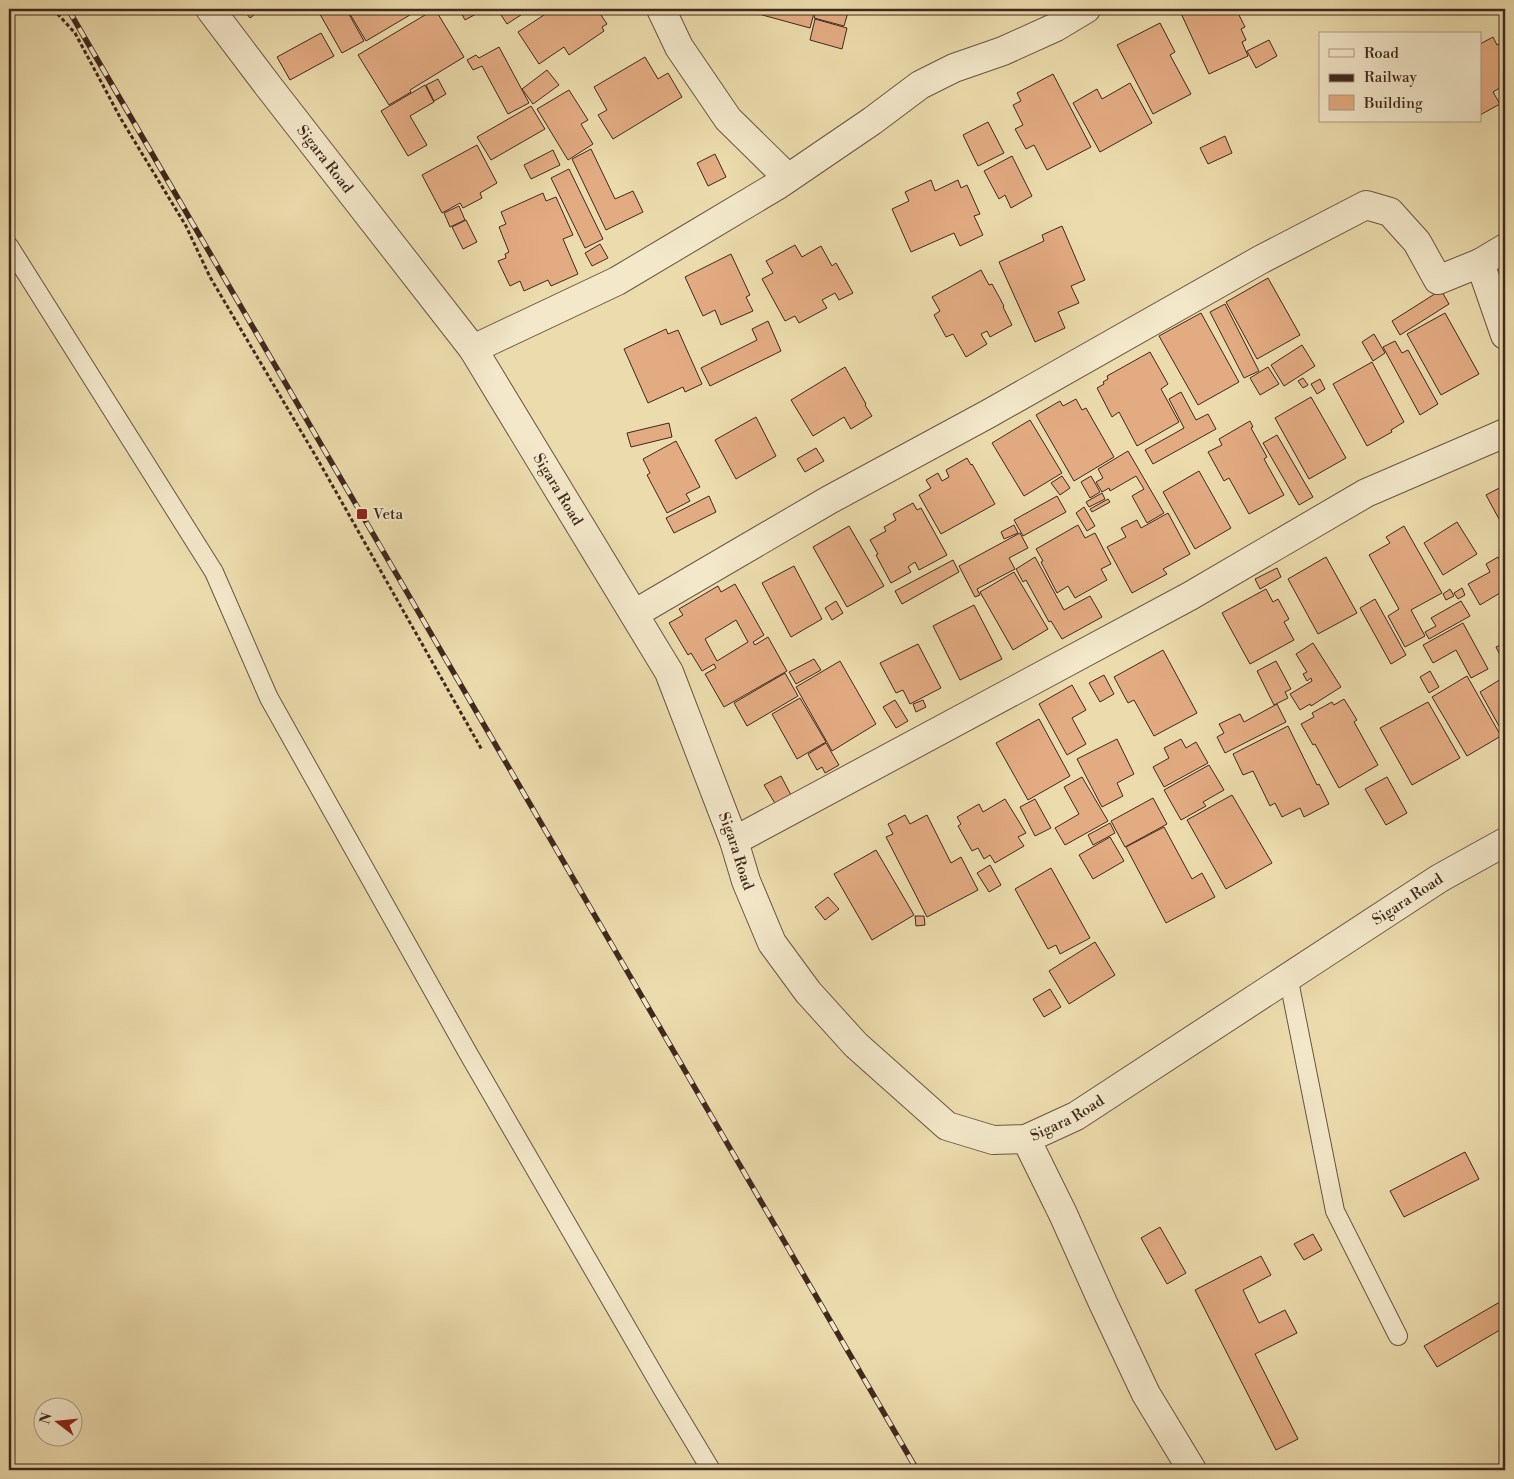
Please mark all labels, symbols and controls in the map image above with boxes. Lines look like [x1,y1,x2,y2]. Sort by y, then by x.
legend [1319,32,1482,122]
text: Road [1364,44,1399,63]
text: Railway [1364,68,1418,87]
text: Building [1363,94,1423,113]
street label: Sigara Road [293,121,358,197]
street label: Sigara Road [529,450,587,529]
place label: Veta [372,505,404,524]
marker: Veta [355,507,369,521]
street label: Sigara Road [714,809,758,893]
street label: Sigara Road [1368,869,1447,929]
street label: Sigara Road [1027,1091,1108,1145]
north arrow [32,1396,82,1446]
text: N [36,1411,57,1426]

